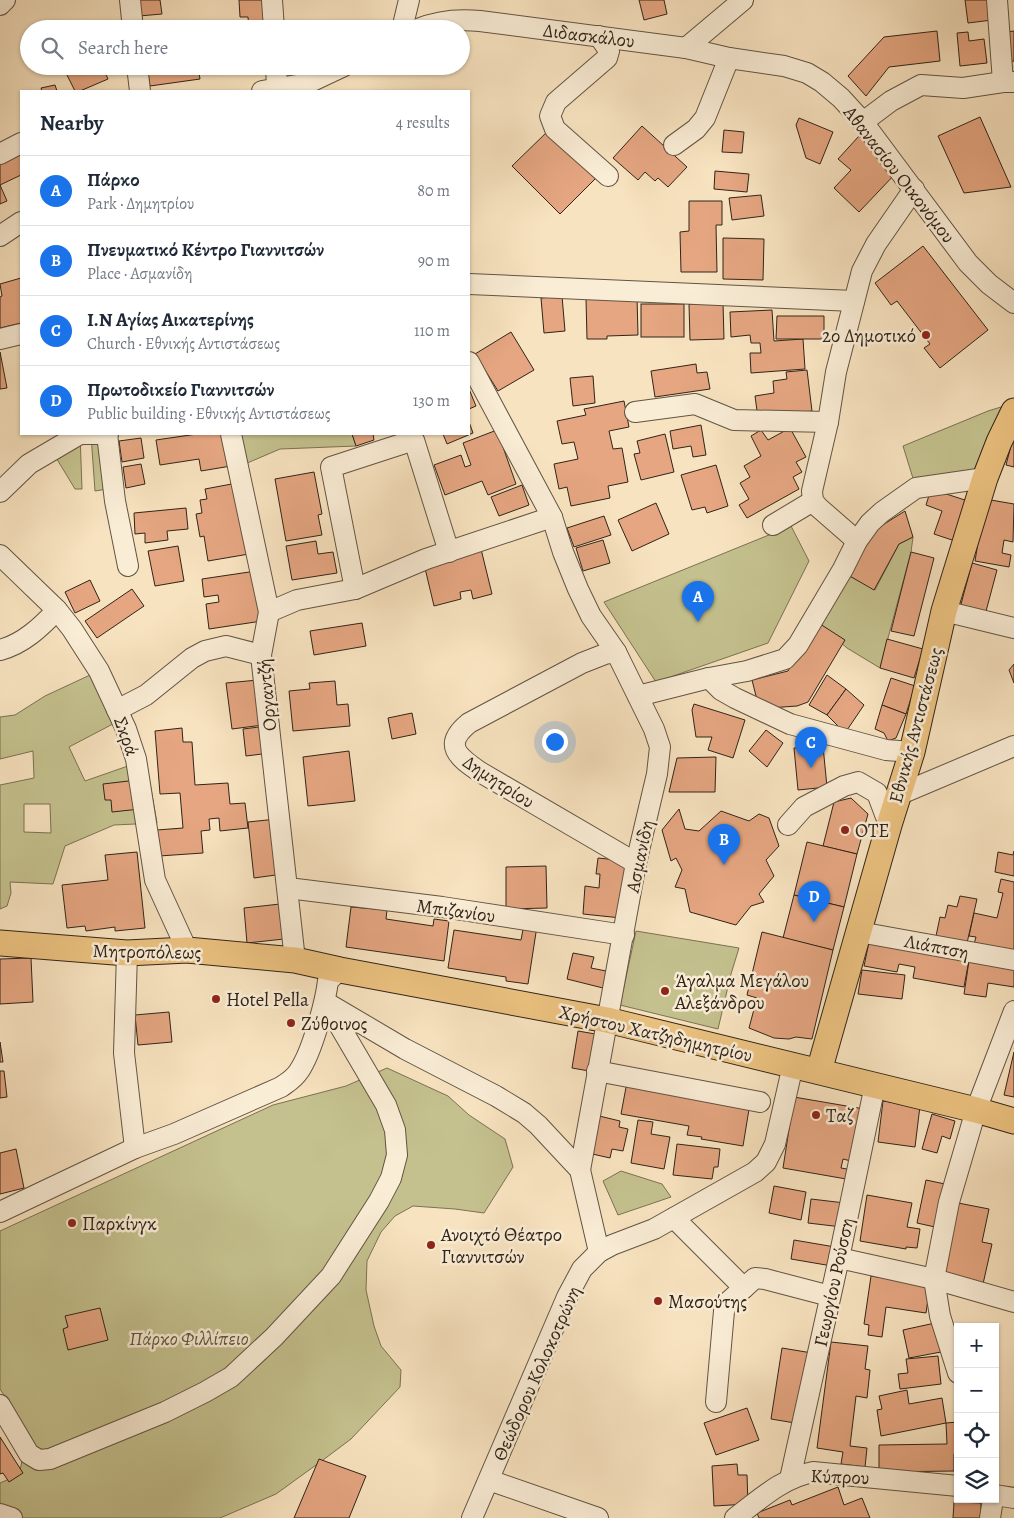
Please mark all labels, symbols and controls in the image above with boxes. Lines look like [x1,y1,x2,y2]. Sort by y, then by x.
street label: Διδασκάλου [542,17,636,55]
search box [20,20,470,75]
icon: search [38,34,66,62]
text: Search here [78,35,168,61]
street label: Αθανασίου Οικονόμου [837,100,961,249]
text: Nearby [40,109,103,137]
text: 4 results [396,112,450,134]
text: Πάρκο [87,167,140,193]
text: A [51,180,61,202]
text: 80 m [417,180,450,202]
text: Park · Δημητρίου [87,193,194,215]
text: Πνευματικό Κέντρο Γιαννιτσών [87,237,324,263]
text: B [51,250,61,272]
text: 90 m [418,250,450,272]
text: Place · Ασμανίδη [87,263,192,285]
text: Ι.Ν Αγίας Αικατερίνης [87,307,254,333]
text: C [51,320,61,342]
text: 110 m [414,320,450,342]
place label: 2ο Δημοτικό [822,323,916,349]
marker: 2ο Δημοτικό [920,329,932,341]
text: Church · Εθνικής Αντιστάσεως [87,333,280,355]
text: Πρωτοδικείο Γιαννιτσών [87,377,274,403]
text: D [50,390,62,412]
text: 130 m [413,390,450,412]
text: Public building · Εθνικής Αντιστάσεως [87,403,330,425]
pin: A [682,581,714,622]
street label: Εθνικής Αντιστάσεως [883,644,949,806]
street label: Οργαντζή [251,658,283,732]
street label: Σκρά [107,713,145,759]
pin: C [795,727,827,768]
your location [542,729,568,755]
street label: Δημητρίου [458,749,539,815]
street label: Ασμανίδη [619,817,660,896]
place label: ΟΤΕ [855,818,890,844]
pin: B [708,824,740,865]
marker: ΟΤΕ [839,824,851,836]
pin: D [798,881,830,922]
street label: Μπιζανίου [415,893,497,929]
street label: Λιάπτση [901,928,971,966]
street label: Μητροπόλεως [92,938,202,966]
place label: Άγαλμα Μεγάλου Αλεξάνδρου [674,968,809,1016]
marker: Άγαλμα Μεγάλου Αλεξάνδρου [659,985,671,997]
place label: Hotel Pella [226,987,309,1013]
marker: Hotel Pella [210,993,222,1005]
street label: Χρήστου Χατζηδημητρίου [557,999,755,1069]
place label: Ζύθοινος [301,1011,368,1037]
marker: Ζύθοινος [285,1017,297,1029]
place label: Ταζ [826,1103,855,1129]
marker: Ταζ [810,1109,822,1121]
place label: Παρκίνγκ [82,1211,157,1237]
street label: Γεωργίου Ρούσση [808,1215,860,1349]
marker: Παρκίνγκ [66,1217,78,1229]
place label: Ανοιχτό Θέατρο Γιαννιτσών [440,1222,562,1270]
marker: Ανοιχτό Θέατρο Γιαννιτσών [425,1239,437,1251]
street label: Θεώδορου Κολοκοτρώνη [487,1282,587,1465]
place label: Μασούτης [668,1289,747,1315]
marker: Μασούτης [652,1295,664,1307]
map controls [954,1323,999,1503]
button: + [954,1323,999,1368]
park label: Πάρκο Φιλλίπειο [129,1326,249,1352]
button: − [954,1368,999,1413]
button: locate [954,1413,999,1458]
button: layers [954,1458,999,1503]
street label: Κύπρου [810,1463,870,1491]

